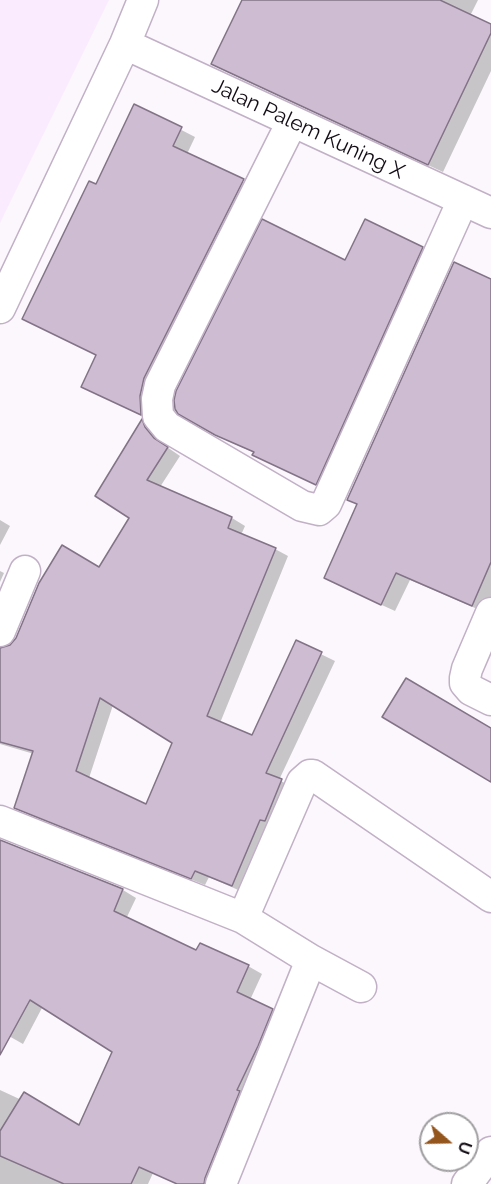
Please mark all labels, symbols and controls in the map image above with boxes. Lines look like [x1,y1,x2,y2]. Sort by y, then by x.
street label: Jalan Palem Kuning X [208,73,408,185]
north arrow [419,1112,479,1172]
text: U [454,1139,475,1157]

